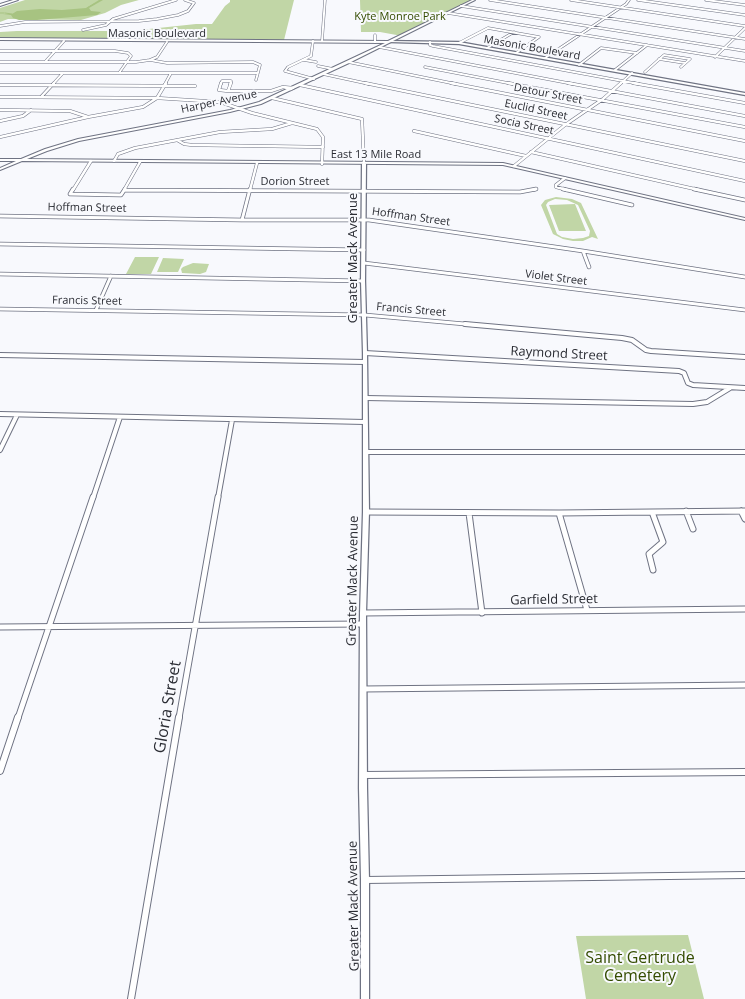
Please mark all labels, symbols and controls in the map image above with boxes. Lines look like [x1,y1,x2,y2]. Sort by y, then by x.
park label: Kyte Monroe Park [354,10,446,24]
street label: Masonic Boulevard [108,27,206,41]
street label: Masonic Boulevard [483,33,581,63]
street label: Detour Street [513,81,583,107]
street label: Harper Avenue [180,88,258,116]
street label: Euclid Street [503,97,569,123]
street label: Socia Street [493,112,555,138]
street label: East 13 Mile Road [331,148,421,162]
street label: Dorion Street [261,175,329,189]
street label: Greater Mack Avenue [345,193,361,323]
street label: Hoffman Street [48,201,126,215]
street label: Hoffman Street [371,205,451,229]
street label: Violet Street [524,268,588,288]
street label: Francis Street [52,294,122,308]
street label: Francis Street [376,300,446,320]
street label: Raymond Street [510,344,608,364]
street label: Greater Mack Avenue [344,516,362,646]
street label: Garfield Street [510,591,598,609]
street label: Gloria Street [150,659,186,755]
street label: Greater Mack Avenue [345,841,363,971]
park label: Saint Gertrude Cemetery [585,948,695,986]

